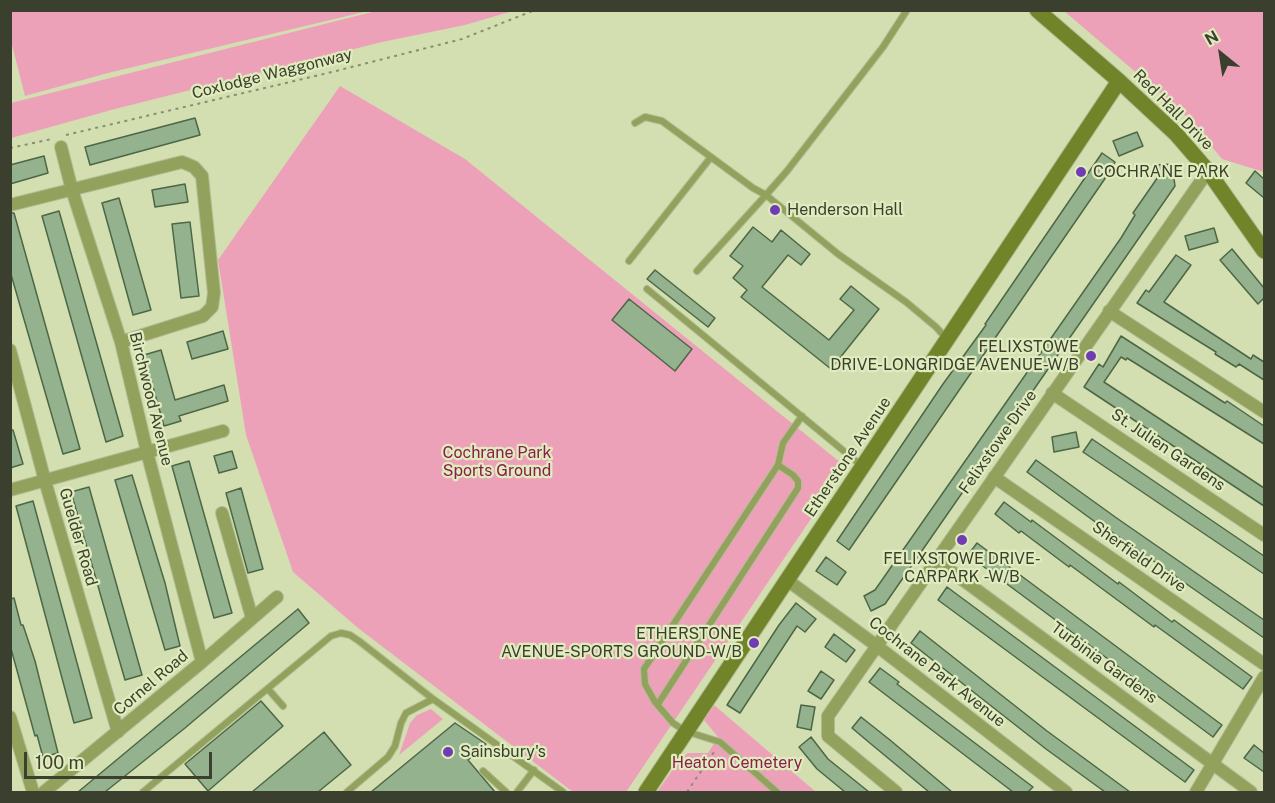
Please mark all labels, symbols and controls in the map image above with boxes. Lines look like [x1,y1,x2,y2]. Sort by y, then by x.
north arrow [1191,24,1251,84]
text: N [1202,27,1222,49]
street label: Coxlodge Waggonway [190,45,354,103]
street label: Red Hall Drive [1129,66,1217,154]
place label: COCHRANE PARK [1093,162,1229,182]
marker: COCHRANE PARK [1074,165,1088,179]
place label: Henderson Hall [787,200,903,220]
marker: Henderson Hall [768,203,782,217]
street label: Birchwood Avenue [125,330,177,468]
place label: FELIXSTOWE DRIVE-LONGRIDGE AVENUE-W/B [830,337,1079,375]
marker: FELIXSTOWE DRIVE-LONGRIDGE AVENUE-W/B [1084,349,1098,363]
street label: Felixstowe Drive [955,386,1041,498]
street label: Etherstone Avenue [801,393,895,521]
street label: St. Julien Gardens [1107,405,1229,495]
park label: Cochrane Park Sports Ground [443,443,551,481]
street label: Guelder Road [55,486,101,588]
street label: Sherfield Drive [1088,517,1190,597]
marker: FELIXSTOWE DRIVE- CARPARK -W/B [955,533,969,547]
place label: FELIXSTOWE DRIVE- CARPARK -W/B [883,549,1041,587]
street label: Cochrane Park Avenue [865,613,1009,731]
street label: Turbinia Gardens [1047,618,1161,708]
place label: ETHERSTONE AVENUE-SPORTS GROUND-W/B [501,624,742,662]
marker: ETHERSTONE AVENUE-SPORTS GROUND-W/B [747,636,761,650]
street label: Cornel Road [110,646,192,720]
scale bar [27,740,214,778]
place label: Sainsbury's [460,742,546,762]
marker: Sainsbury's [441,745,455,759]
text: 100 m [35,752,84,773]
park label: Heaton Cemetery [672,753,802,773]

